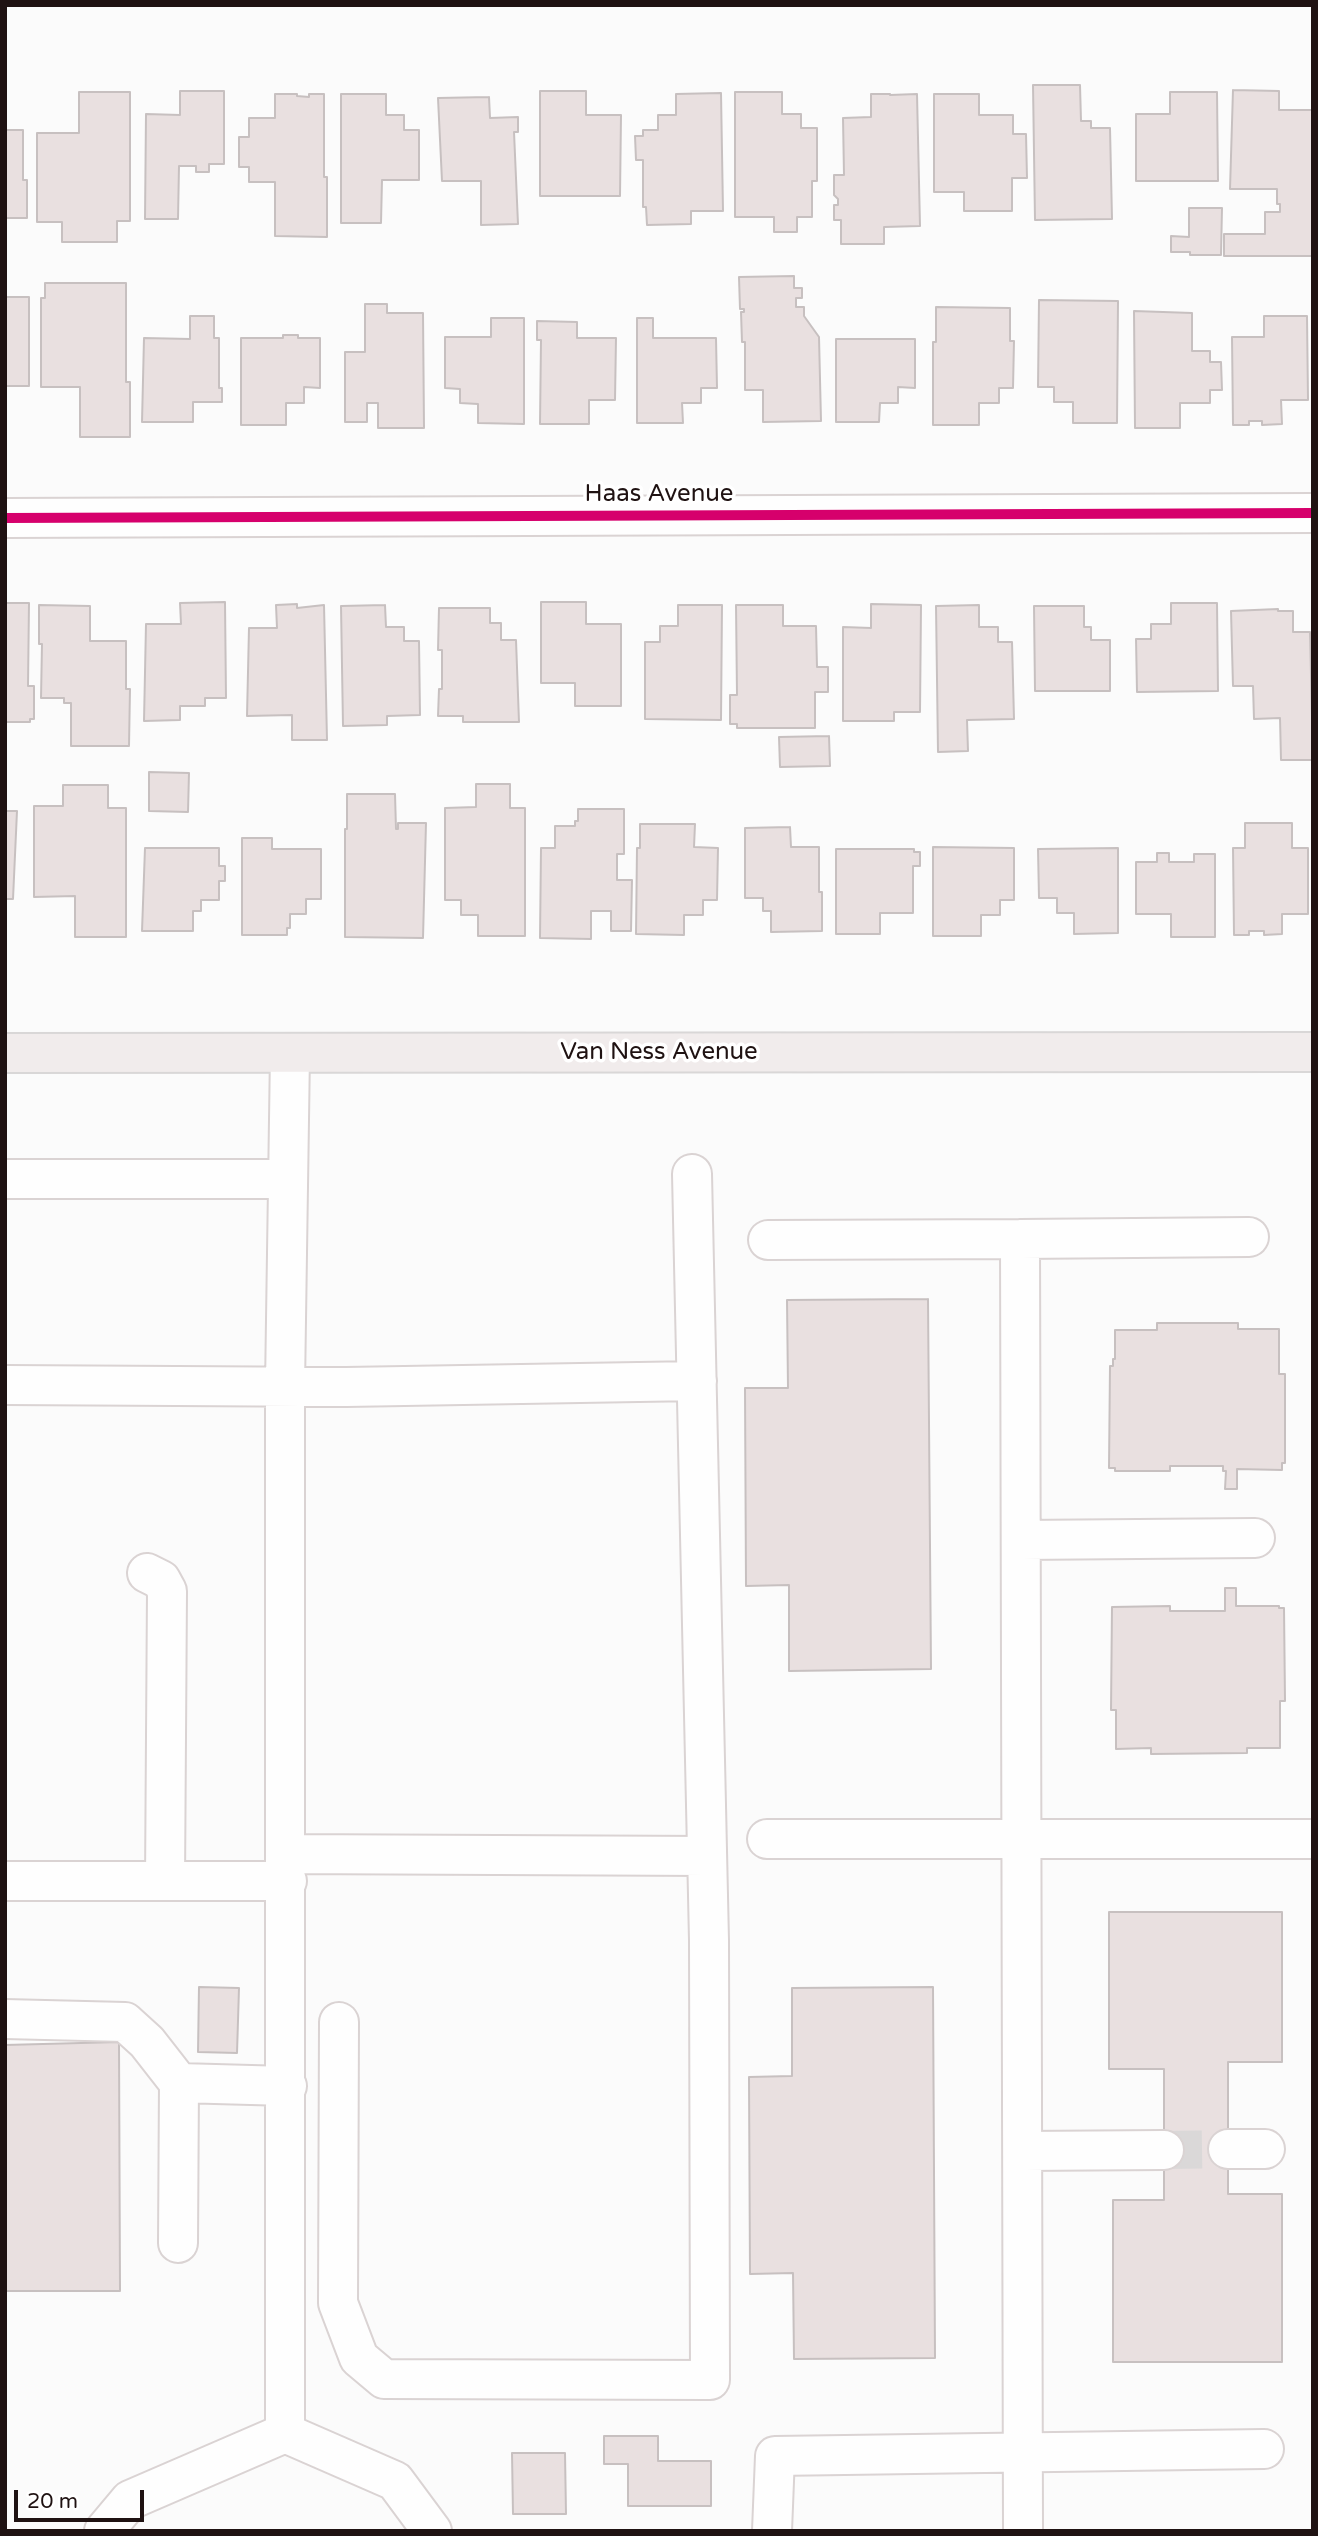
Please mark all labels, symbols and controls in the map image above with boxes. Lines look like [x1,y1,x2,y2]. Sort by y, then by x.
street label: Haas Avenue [585,481,733,509]
street label: Van Ness Avenue [560,1039,758,1067]
scale bar [18,2476,147,2520]
text: 20 m [27,2489,78,2514]

